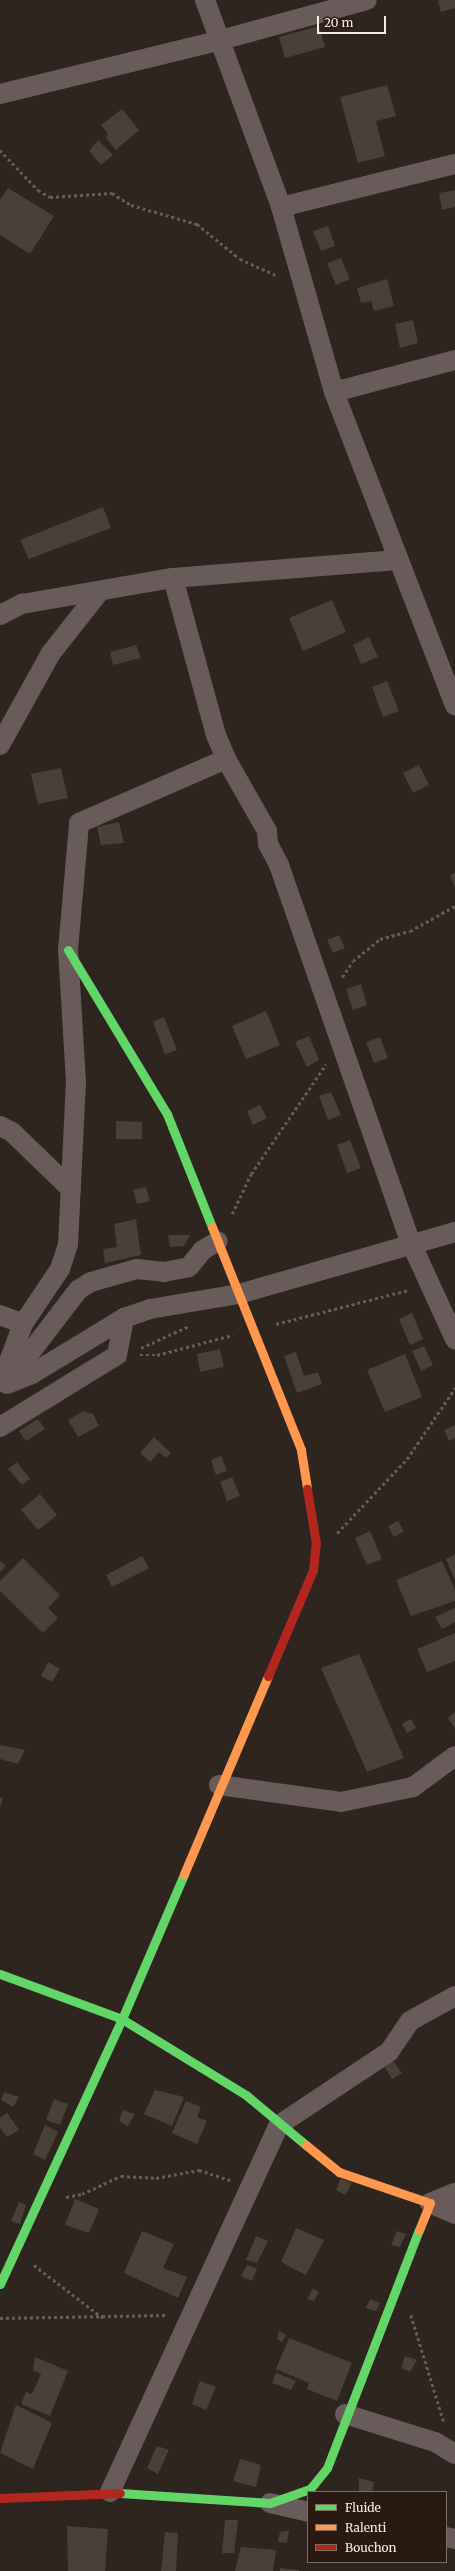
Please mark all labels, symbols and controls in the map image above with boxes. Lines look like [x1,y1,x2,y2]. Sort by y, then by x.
scale bar [319,8,388,34]
text: 20 m [324,15,353,30]
legend [307,2491,447,2563]
text: Fluide [345,2500,381,2515]
text: Ralenti [345,2520,386,2535]
text: Bouchon [345,2540,397,2555]

